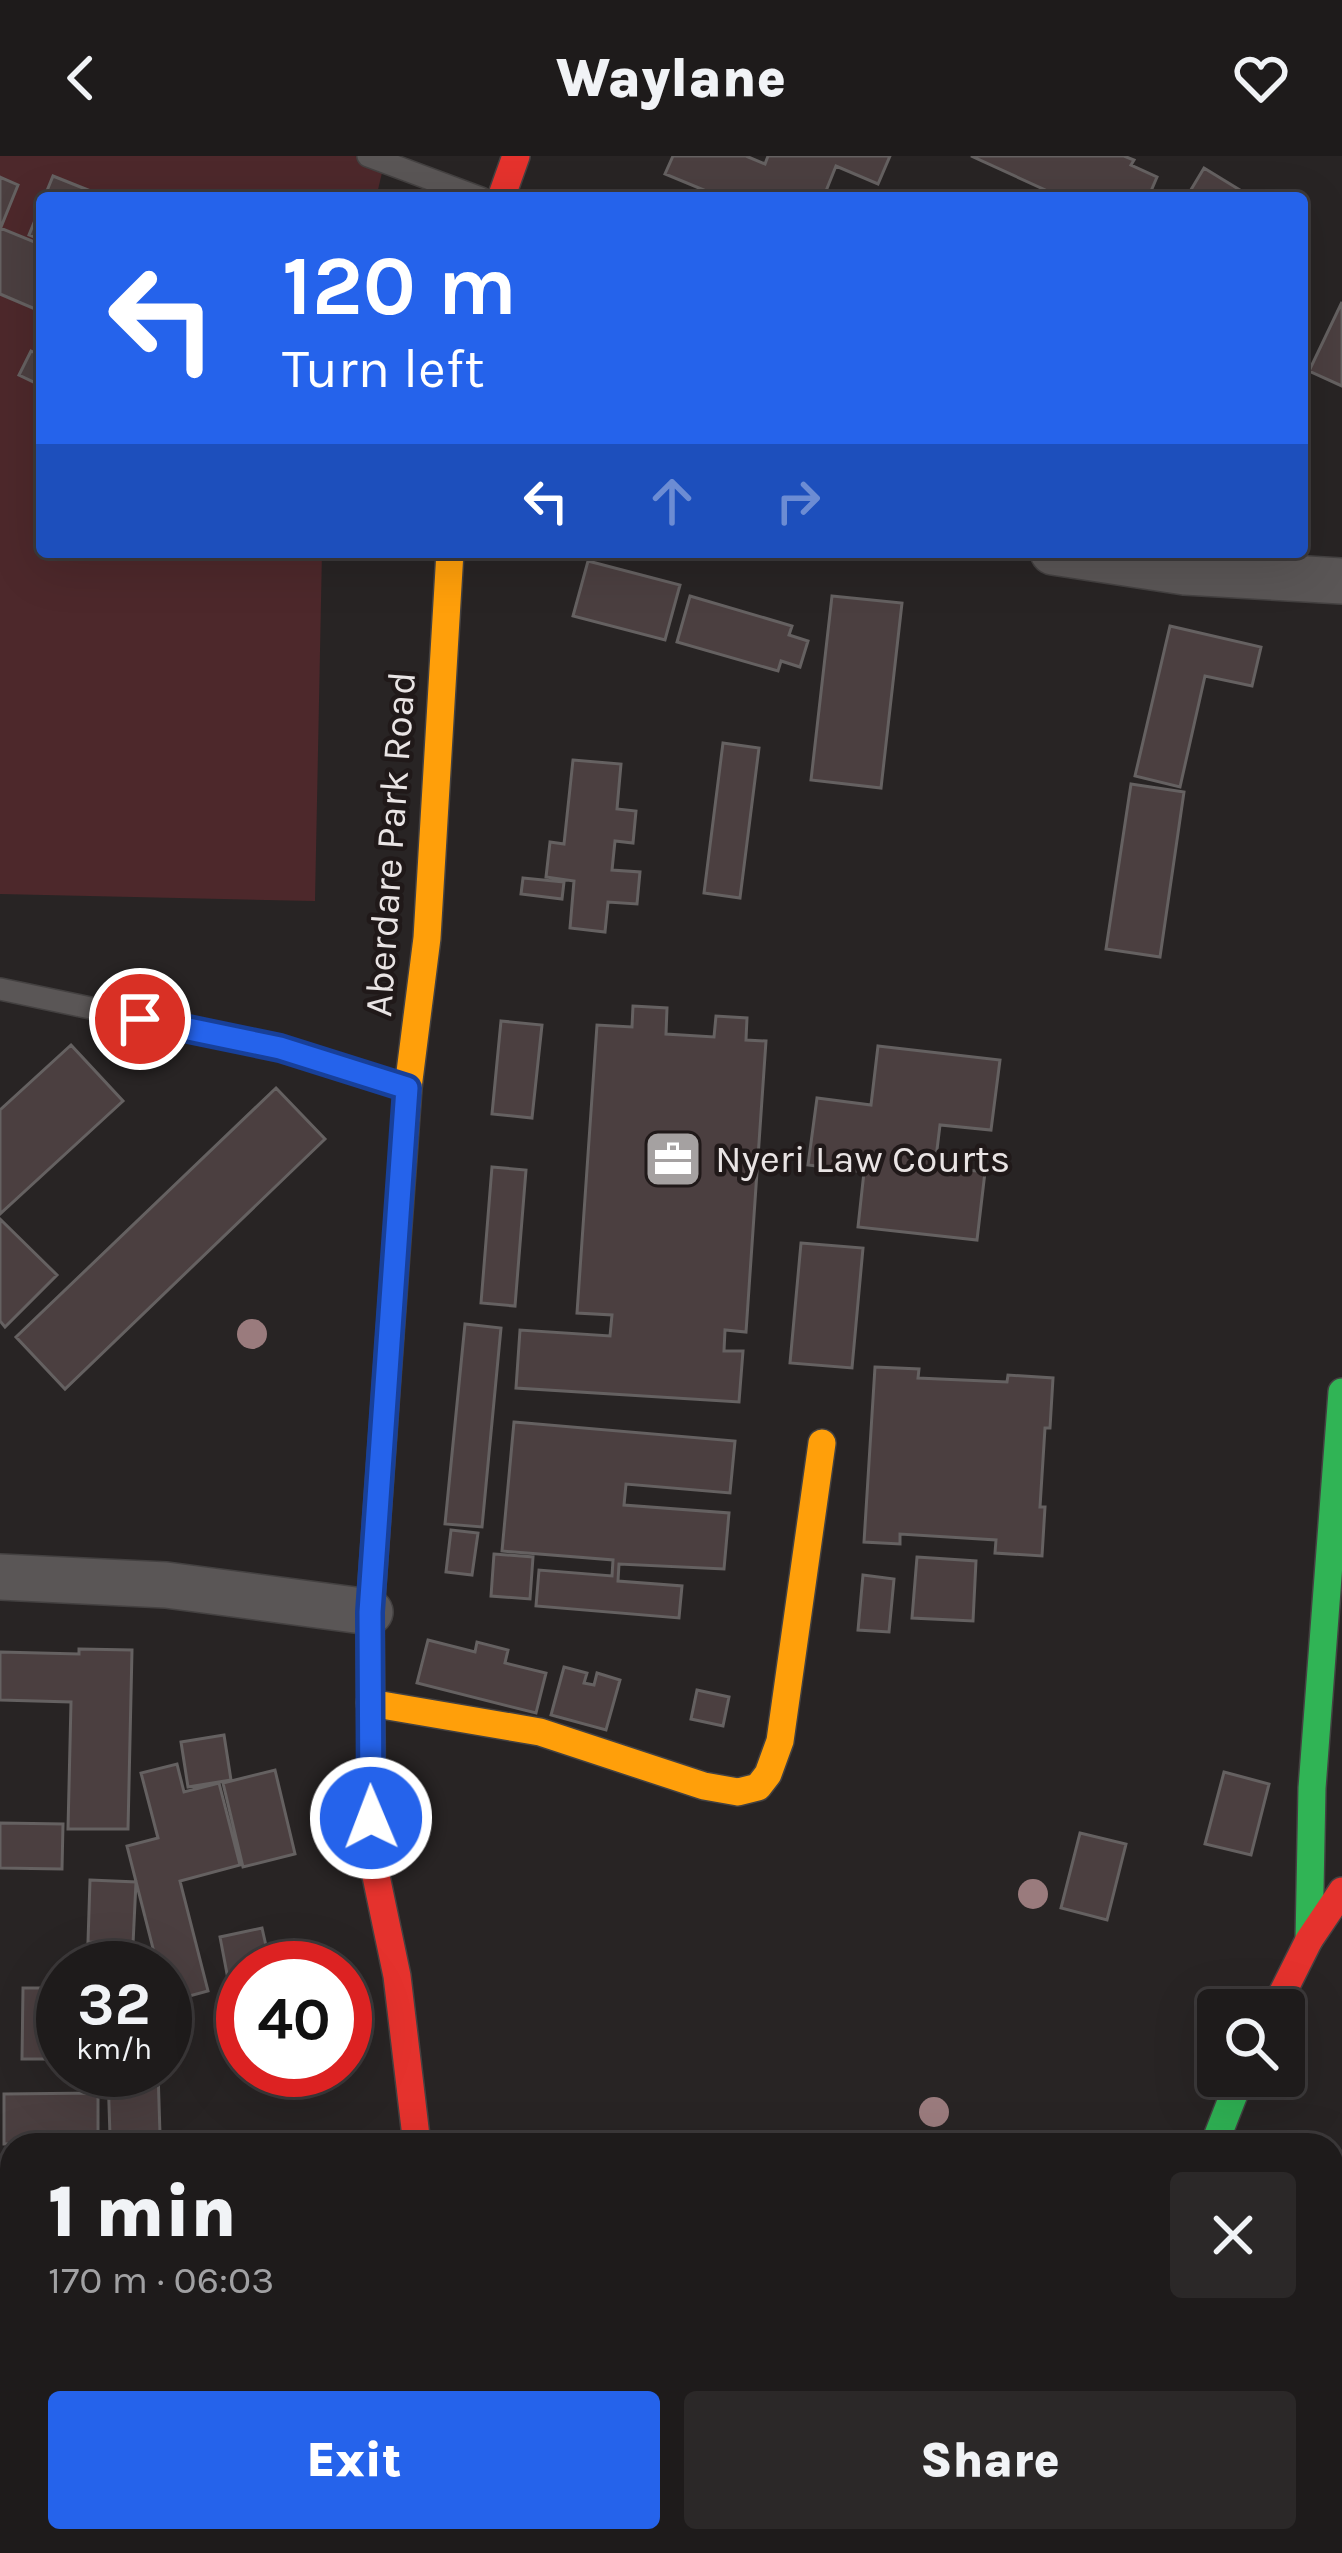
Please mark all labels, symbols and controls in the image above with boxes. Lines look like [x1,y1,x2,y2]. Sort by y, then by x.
icon: back [48,45,114,111]
icon: heart [1228,45,1294,111]
text: Waylane [556,46,786,110]
text: 120 m [282,237,517,335]
icon: left [84,240,240,396]
text: Turn left [282,337,485,401]
icon: left [513,468,579,534]
icon: ahead [639,468,705,534]
icon: right [765,468,831,534]
street label: Aberdare Park Road [355,670,425,1018]
pin [89,968,191,1070]
icon: arrive [107,986,173,1052]
office icon: Nyeri Law Courts [642,1128,704,1190]
place label: Nyeri Law Courts [715,1136,1010,1182]
position arrow [308,1755,434,1881]
speed limit sign: 40 [216,1941,372,2097]
text: 32 [77,1969,151,2039]
map controls [1197,1989,1305,2097]
button: search [1197,1989,1305,2097]
text: km/h [76,2031,152,2067]
text: 1 min [48,2170,237,2254]
button: close [1170,2172,1296,2298]
text: 170 m · 06:03 [48,2257,274,2303]
button: Exit [48,2391,660,2529]
button: Share [684,2391,1296,2529]

